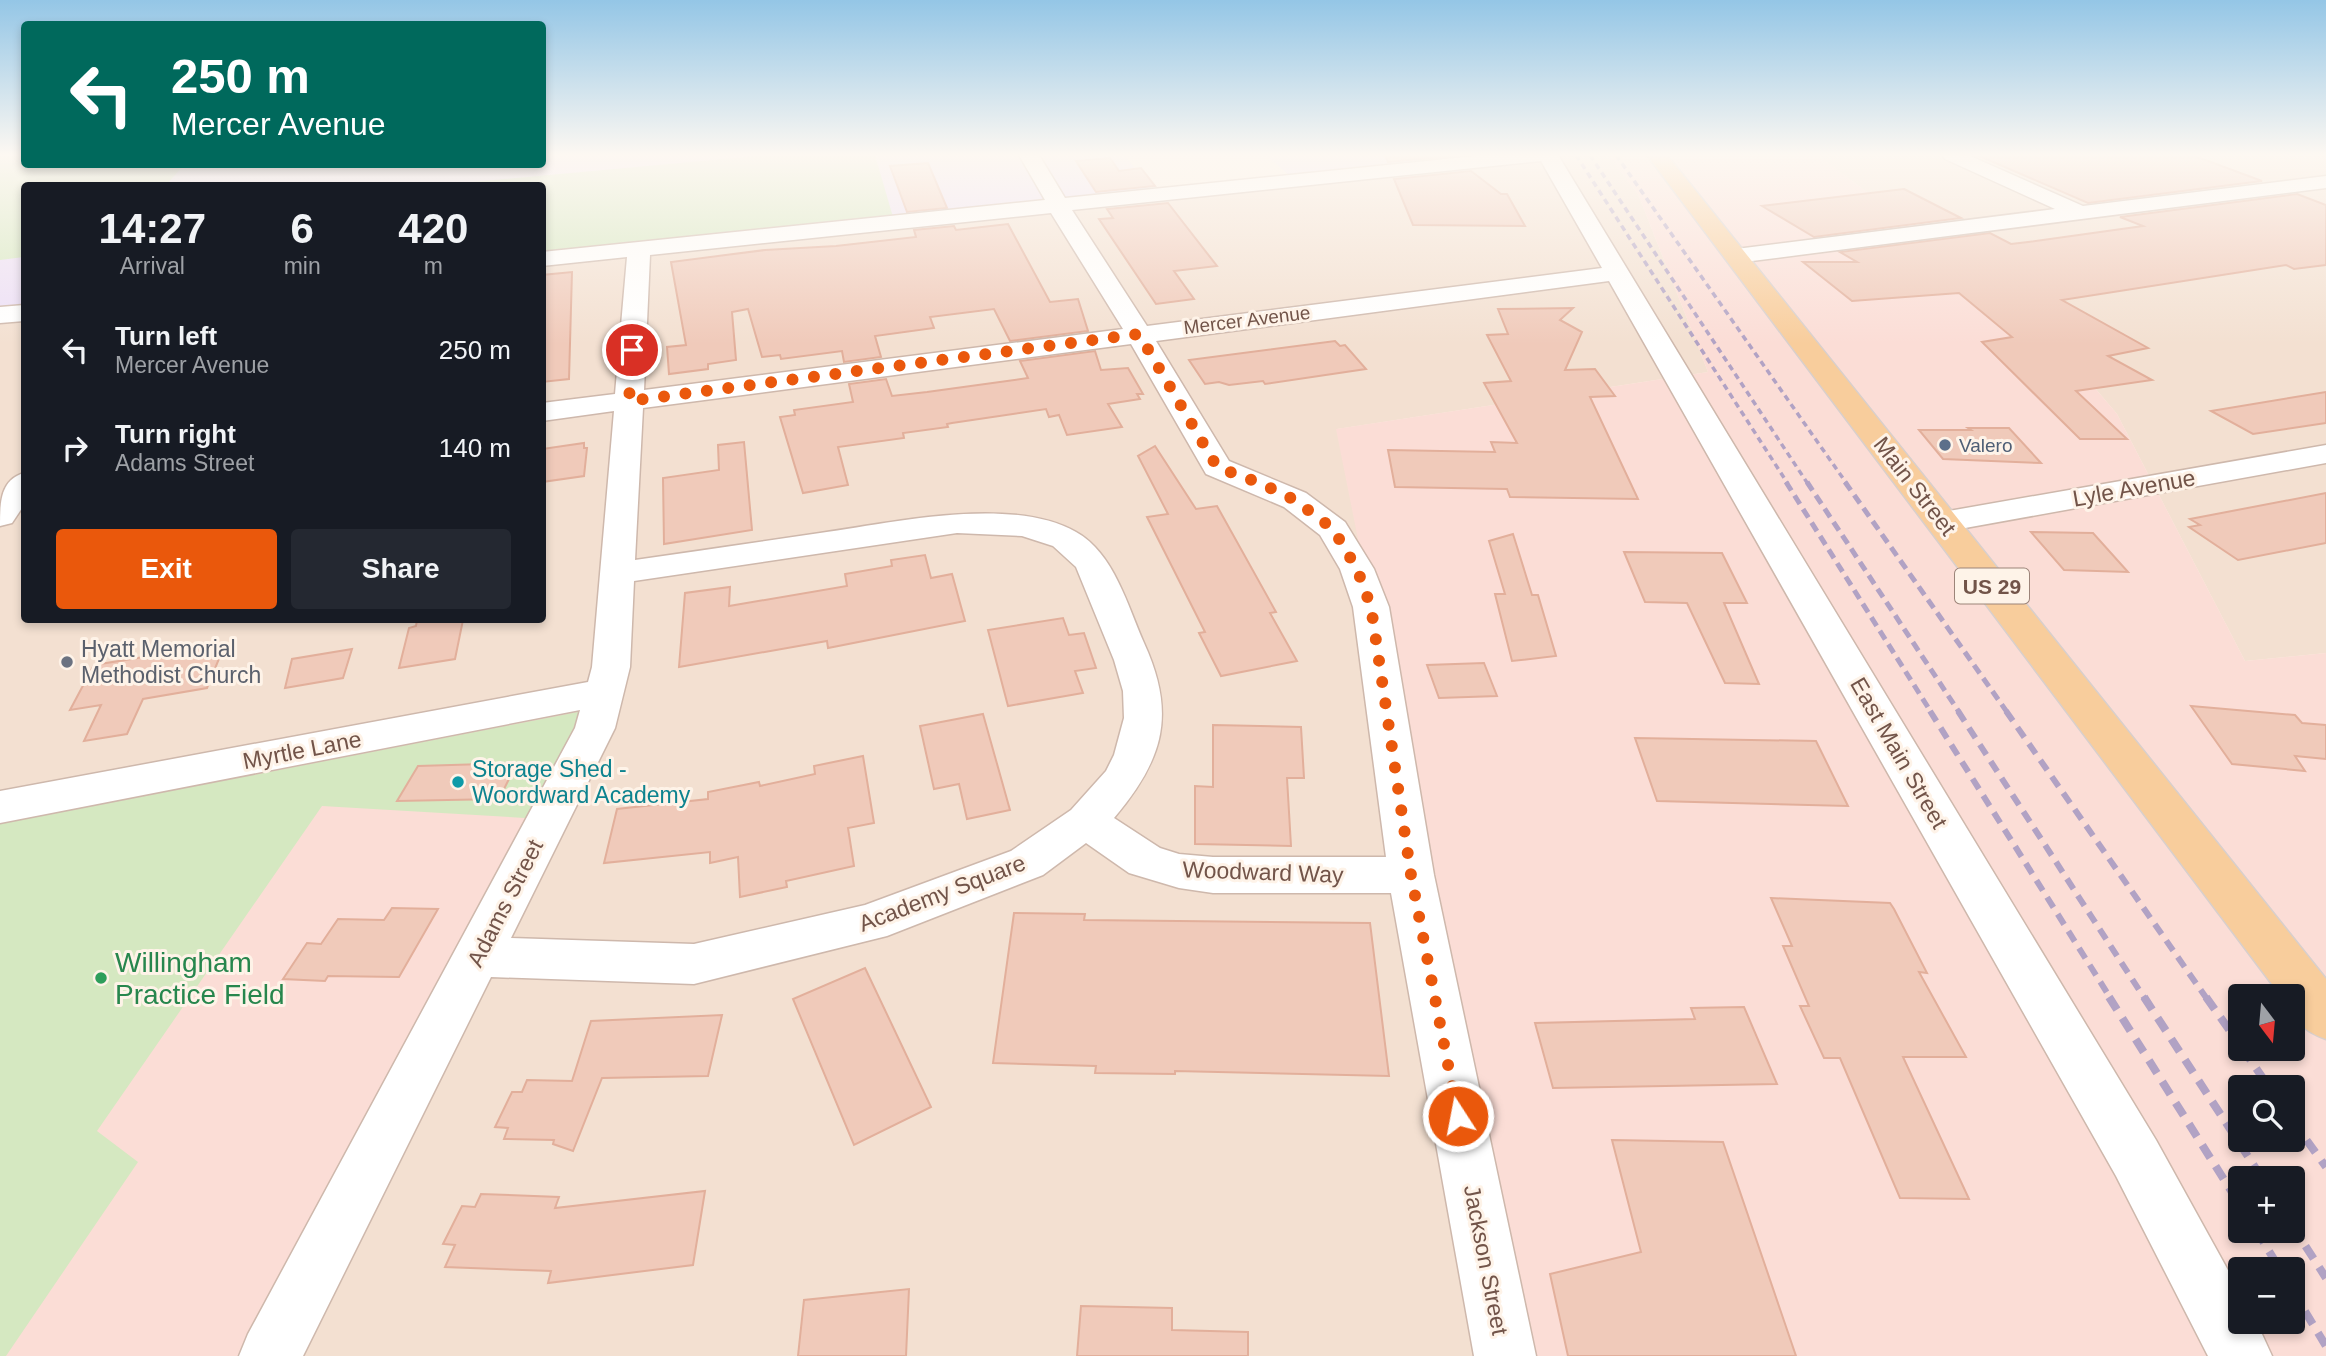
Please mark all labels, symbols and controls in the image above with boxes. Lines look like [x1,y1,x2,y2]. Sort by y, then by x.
icon: left [56,49,147,140]
text: 250 m [171,49,310,103]
text: Mercer Avenue [171,106,386,142]
text: 14:27 [99,205,206,252]
text: 6 [290,205,314,252]
text: 420 [398,205,468,252]
text: Arrival [120,253,185,279]
text: min [284,253,321,279]
text: m [424,253,443,279]
street label: Mercer Avenue [1182,302,1312,338]
pin [602,320,662,380]
text: Turn left [115,321,217,351]
icon: left [56,331,94,369]
icon: arrive [613,331,651,369]
text: 250 m [439,335,511,365]
text: Mercer Avenue [115,352,269,378]
text: Turn right [115,419,236,449]
icon: right [56,429,94,467]
street label: Main Street [1869,432,1962,541]
text: 140 m [439,433,511,463]
place label: Valero [1959,435,2013,456]
marker: Valero [1937,437,1953,453]
text: Adams Street [115,450,254,476]
street label: Lyle Avenue [2071,464,2197,512]
button: Exit [56,529,277,609]
button: Share [291,529,511,609]
road number: US 29 [1955,568,2029,604]
place label: Hyatt Memorial Methodist Church [81,636,261,688]
marker: Hyatt Memorial Methodist Church [59,654,75,670]
street label: East Main Street [1845,673,1953,834]
street label: Myrtle Lane [241,726,363,774]
place label: Storage Shed - Woordward Academy [472,756,691,808]
marker: Storage Shed - Woordward Academy [450,774,466,790]
street label: Adams Street [462,834,548,971]
street label: Academy Square [855,849,1029,937]
street label: Woodward Way [1182,856,1344,888]
place label: Willingham Practice Field [115,947,285,1010]
marker: Willingham Practice Field [93,970,109,986]
north arrow [2228,984,2305,1060]
map controls [2228,984,2305,1334]
button: search [2228,1075,2305,1152]
position arrow [1421,1079,1495,1153]
button: + [2228,1166,2305,1243]
street label: Jackson Street [1459,1183,1513,1338]
button: − [2228,1257,2305,1334]

